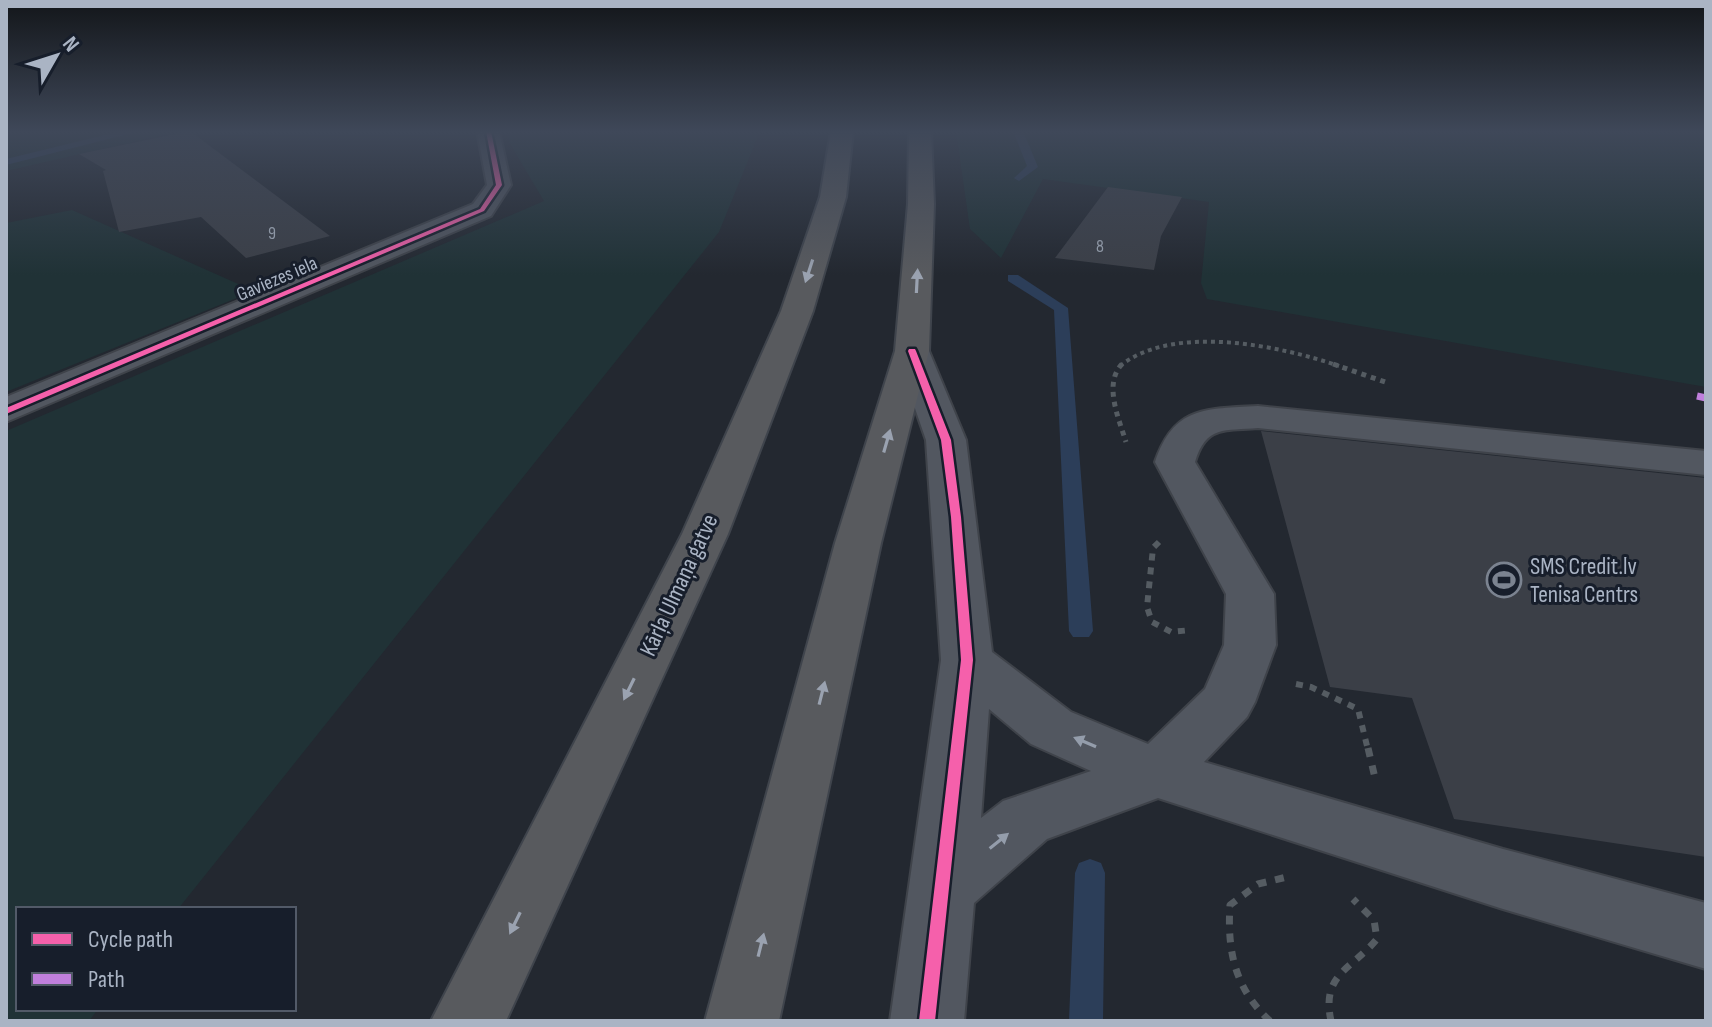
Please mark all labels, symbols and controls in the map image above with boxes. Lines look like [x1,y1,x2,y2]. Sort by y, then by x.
north arrow [16,16,96,96]
text: N [56,31,85,57]
house number: 9 [268,223,276,244]
house number: 8 [1096,236,1104,257]
street label: Gaviezes iela [233,251,321,307]
one-way arrow [803,259,815,283]
one-way arrow [910,268,923,293]
one-way arrow [881,428,894,452]
street label: Kārļa Ulmaņa gatve [633,509,725,661]
place label: SMS Credit.lv Tenisa Centrs [1530,552,1638,609]
sports icon: SMS Credit.lv Tenisa Centrs [1485,561,1523,599]
one-way arrow [622,678,636,701]
one-way arrow [816,680,829,705]
one-way arrow [1073,736,1097,749]
one-way arrow [989,833,1009,850]
legend [16,907,296,1011]
one-way arrow [509,912,522,935]
text: Cycle path [88,925,173,954]
one-way arrow [755,933,767,958]
text: Path [88,965,125,994]

